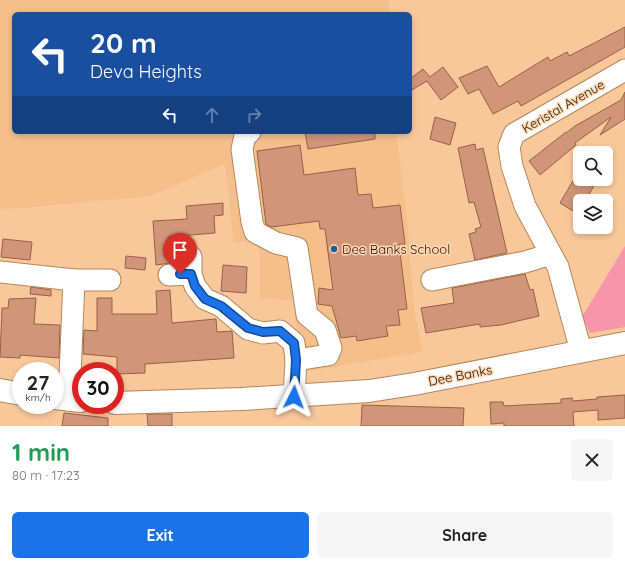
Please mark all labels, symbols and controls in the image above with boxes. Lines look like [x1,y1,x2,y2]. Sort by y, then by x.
text: 20 m [90,25,157,60]
icon: left [24,28,76,80]
text: Deva Heights [90,60,202,83]
street label: Keristal Avenue [519,76,607,136]
icon: left [159,104,181,126]
icon: ahead [201,104,223,126]
icon: right [243,104,265,126]
map controls [573,146,613,234]
button: search [573,146,613,186]
button: layers [573,194,613,234]
pin [163,233,197,274]
icon: arrive [169,239,191,261]
place label: Dee Banks School [342,241,450,257]
marker: Dee Banks School [329,244,339,254]
street label: Dee Banks [427,361,493,389]
speed limit sign: 30 [72,362,124,414]
text: 27 [27,370,49,395]
position arrow [273,376,315,418]
text: km/h [25,391,51,404]
text: 1 min [12,437,70,467]
button: close [571,439,613,481]
text: 80 m · 17:23 [12,467,80,483]
button: Exit [12,512,309,558]
button: Share [317,512,613,558]

